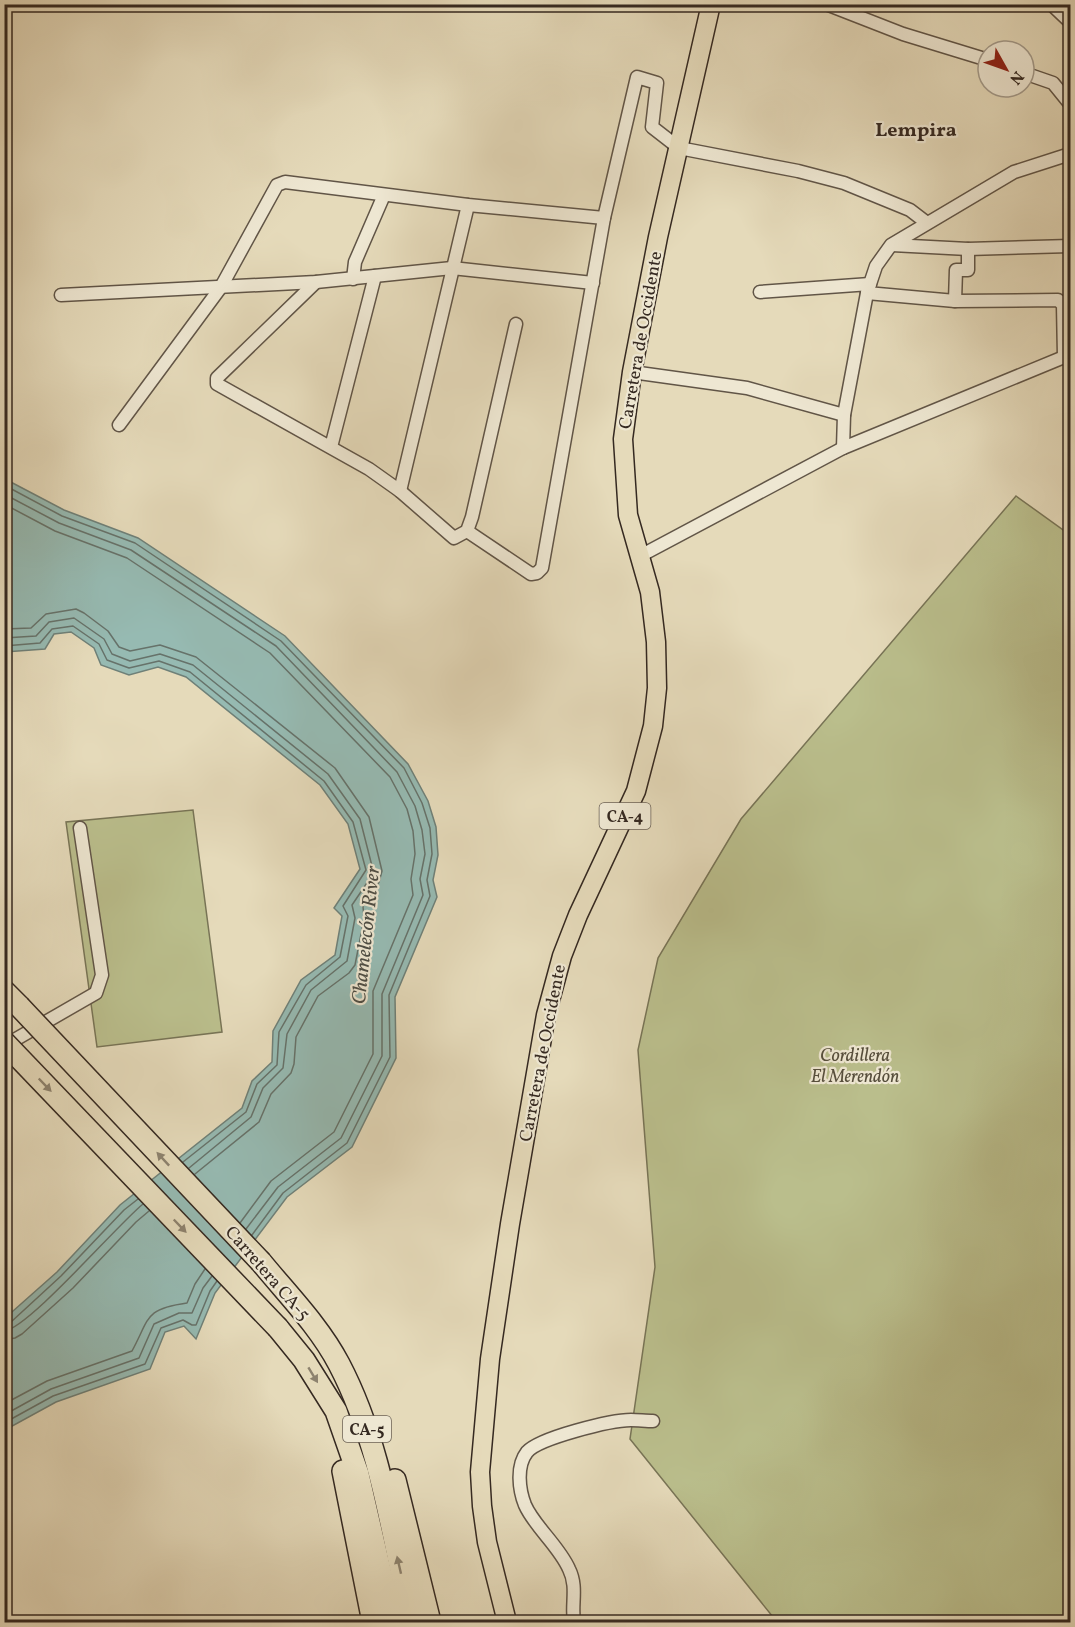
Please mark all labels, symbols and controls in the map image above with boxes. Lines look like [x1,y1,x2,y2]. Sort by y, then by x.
north arrow [976,39,1036,99]
text: N [1004,66,1028,89]
district label: Lempira [875,117,957,145]
street label: Carretera de Occidente [614,249,669,431]
road number: CA-4 [600,803,650,829]
water label: Chamelecón River [346,864,388,1006]
street label: Carretera de Occidente [514,962,573,1144]
park label: Cordillera El Merendón [811,1044,899,1090]
one-way arrow [38,1077,52,1092]
one-way arrow [157,1152,170,1167]
one-way arrow [173,1218,187,1233]
street label: Carretera CA-5 [219,1221,315,1327]
one-way arrow [308,1367,319,1383]
road number: CA-5 [343,1416,391,1442]
one-way arrow [394,1556,403,1575]

